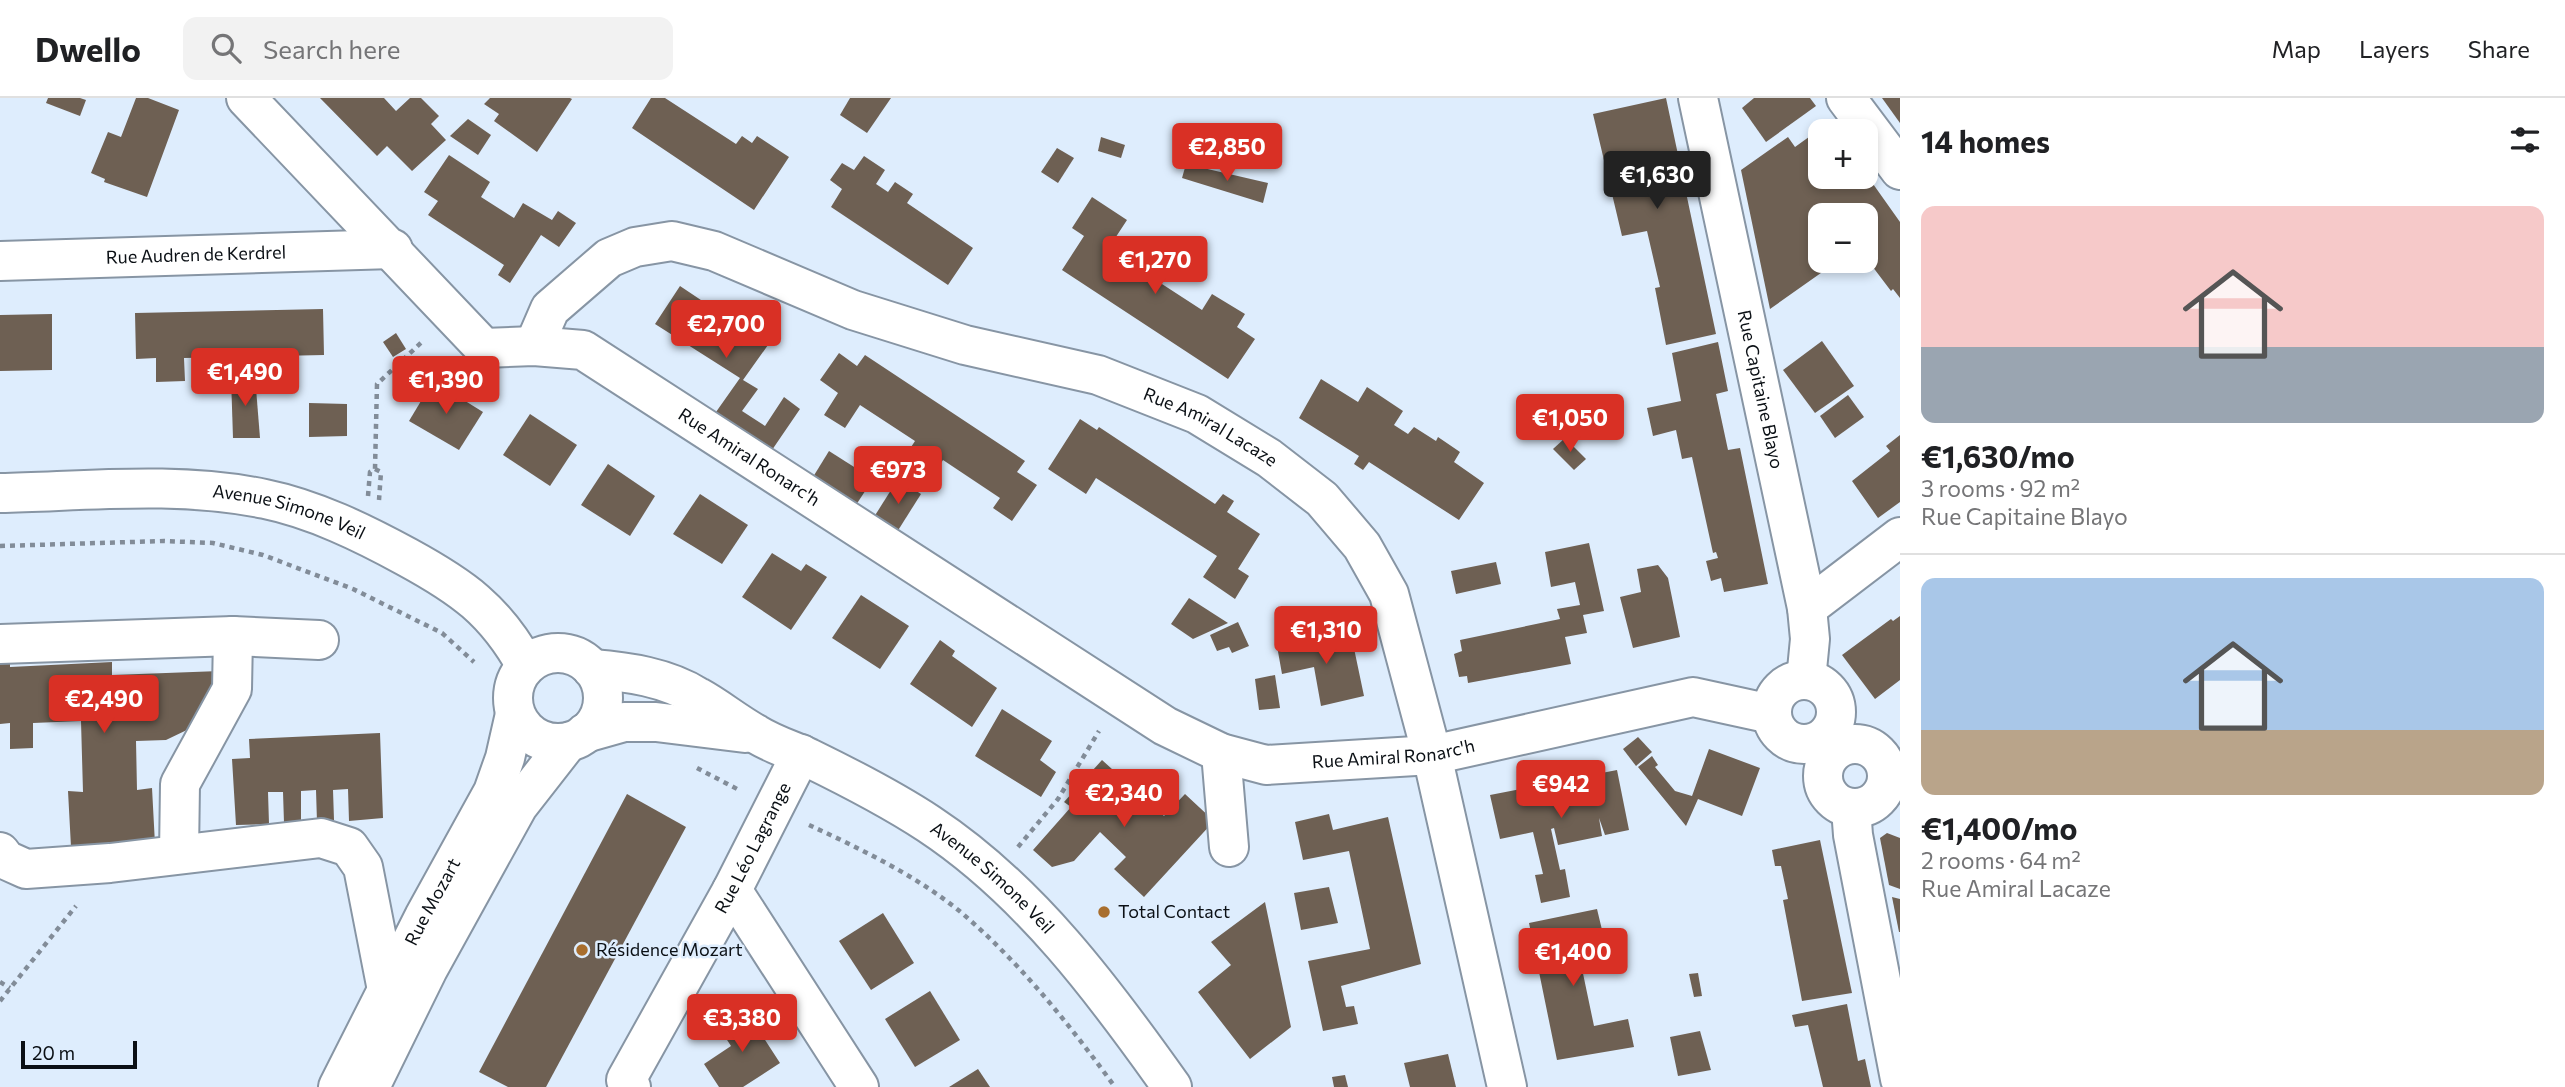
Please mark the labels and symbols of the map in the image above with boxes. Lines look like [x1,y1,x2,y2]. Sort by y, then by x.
pin: €2,850 [1170,123,1284,183]
pin: €1,630 [1600,152,1714,211]
pin: €1,270 [1098,236,1212,296]
street label: Rue Audren de Kerdrel [105,240,286,268]
pin: €2,700 [669,300,783,360]
street label: Rue Capitaine Blayo [1734,308,1789,471]
pin: €1,490 [188,348,302,408]
pin: €1,390 [389,356,503,416]
street label: Rue Amiral Lacaze [1141,382,1282,471]
pin: €1,050 [1513,394,1627,454]
street label: Rue Amiral Ronarc'h [675,403,824,510]
pin: €973 [857,446,939,506]
street label: Avenue Simone Veil [212,479,369,544]
pin: €1,310 [1269,606,1383,666]
pin: €2,490 [47,676,161,735]
street label: Rue Amiral Ronarc'h [1311,734,1477,772]
pin: €942 [1520,760,1602,820]
pin: €2,340 [1067,770,1181,829]
street label: Rue Léo Lagrange [709,778,795,917]
street label: Avenue Simone Veil [927,816,1060,938]
street label: Rue Mozart [400,854,464,949]
place label: Total Contact [1118,900,1230,922]
marker: Total Contact [1096,904,1112,920]
pin: €1,400 [1516,928,1630,988]
place label: Résidence Mozart [596,938,743,960]
marker: Résidence Mozart [574,942,590,958]
pin: €3,380 [685,995,799,1054]
scale bar [21,1038,136,1070]

